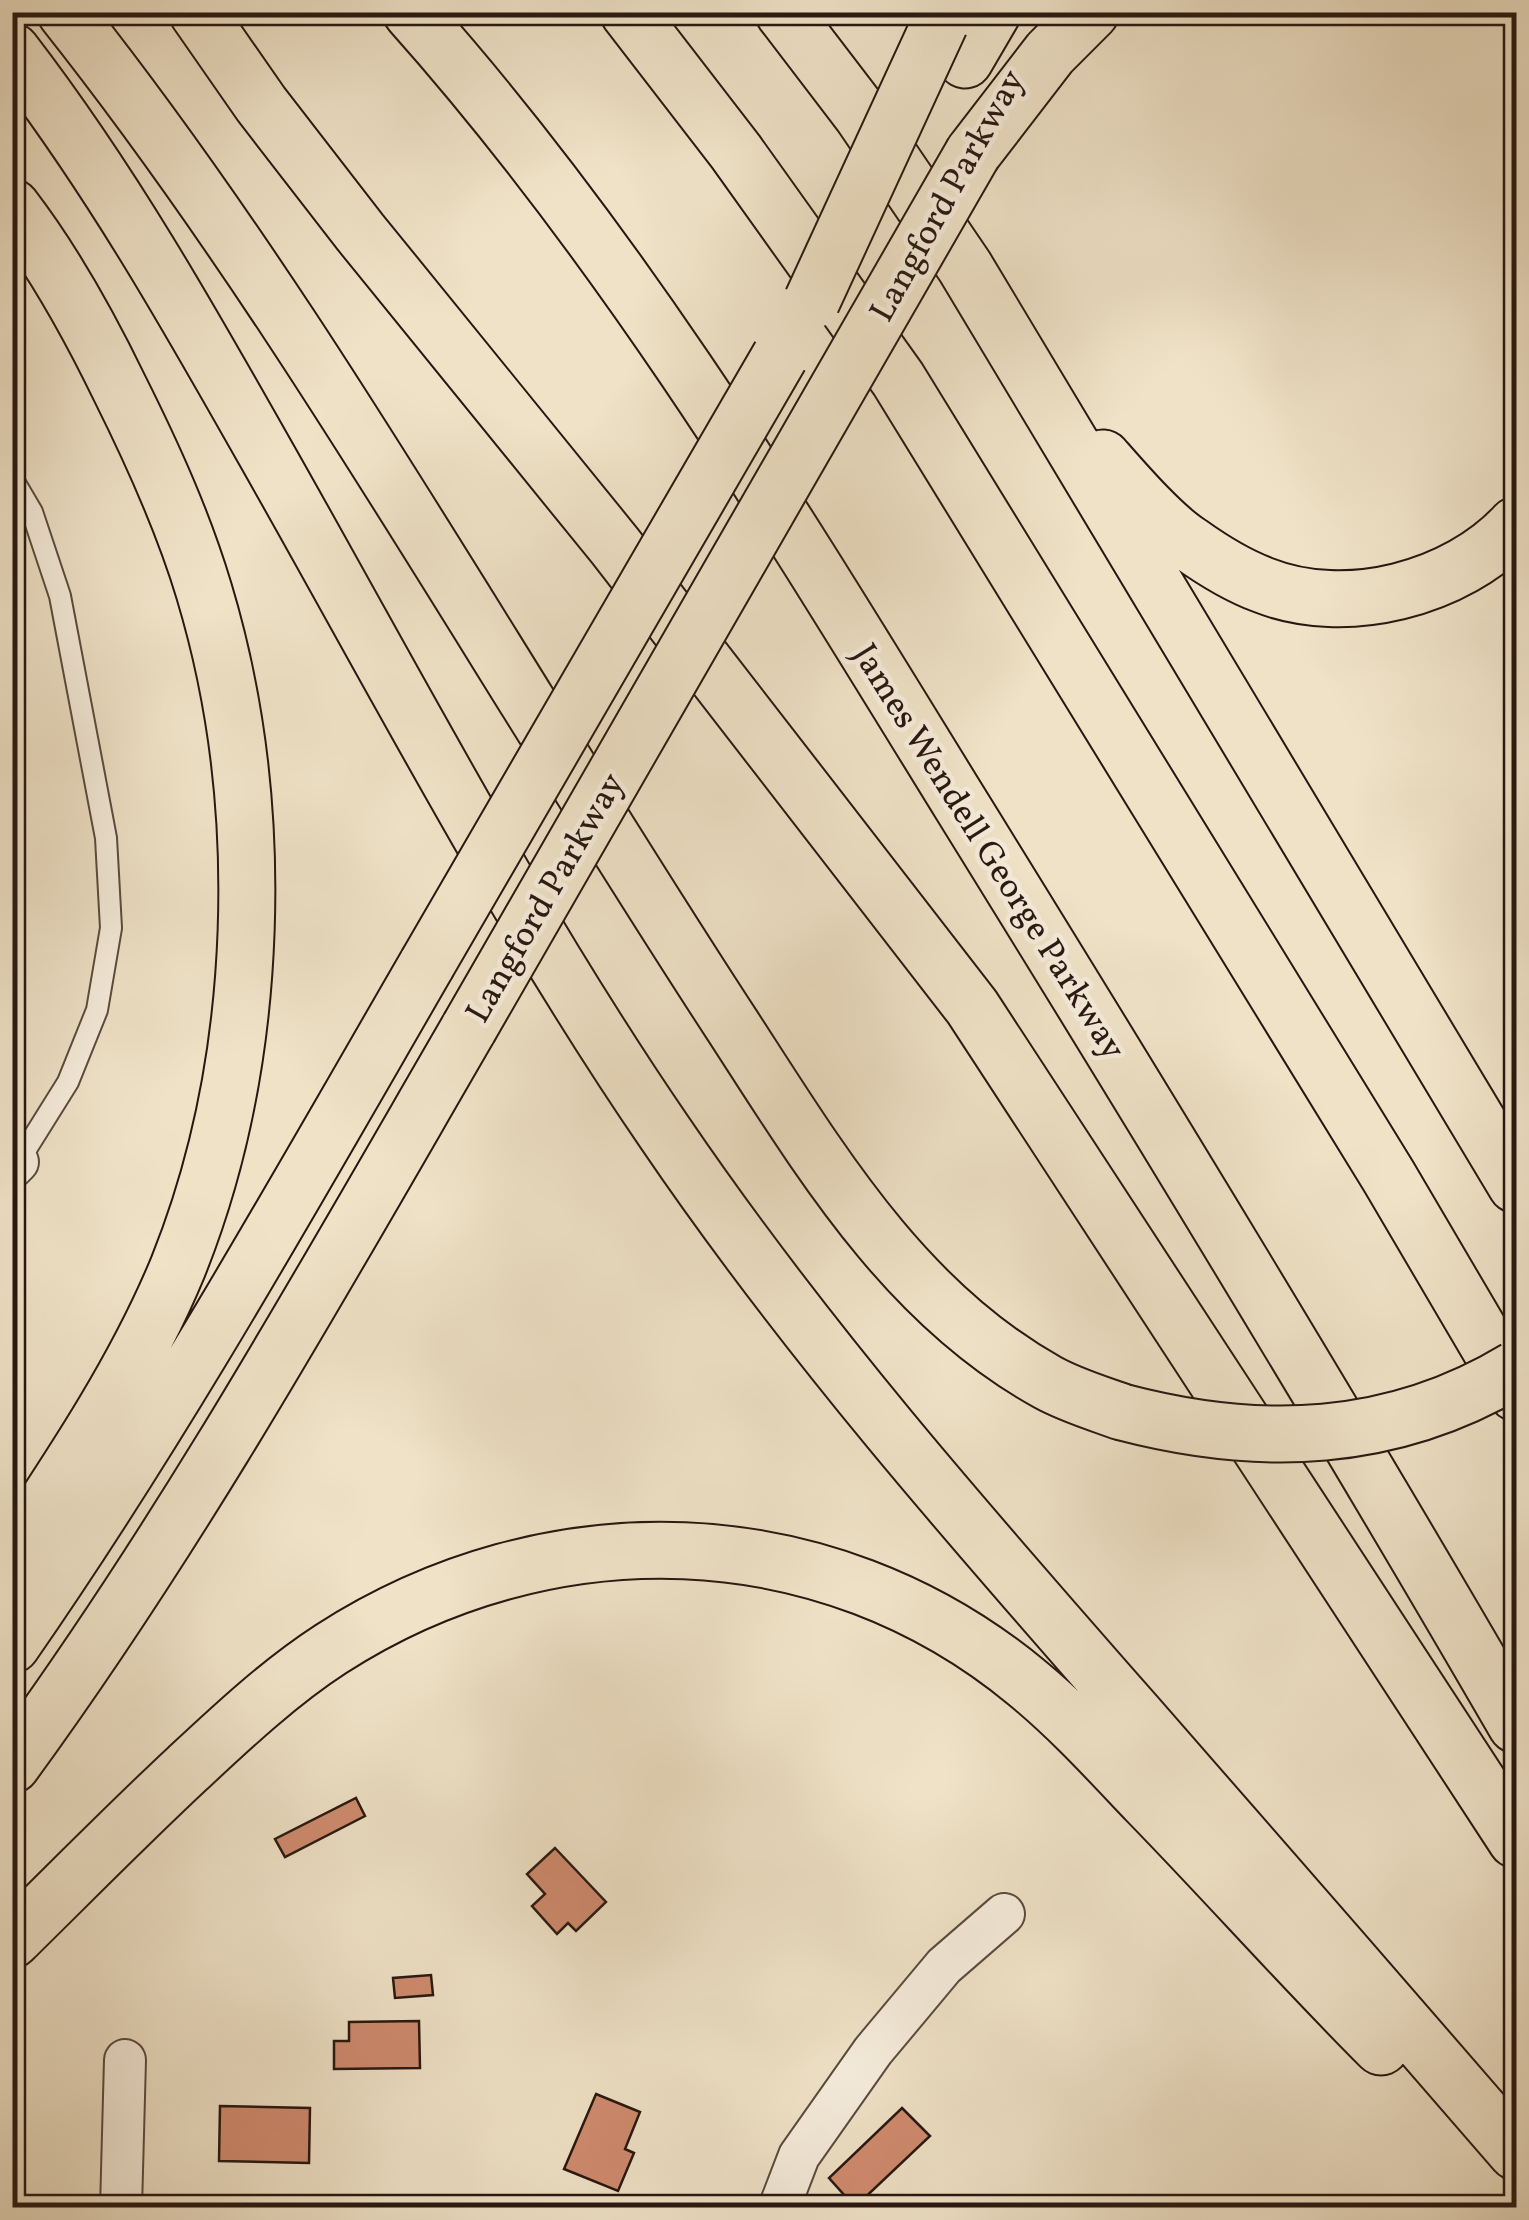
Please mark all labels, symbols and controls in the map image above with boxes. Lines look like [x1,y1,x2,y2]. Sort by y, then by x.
street label: Langford Parkway [859,62,1038,331]
street label: James Wendell George Parkway [839,635,1136,1070]
street label: Langford Parkway [455,764,638,1032]

